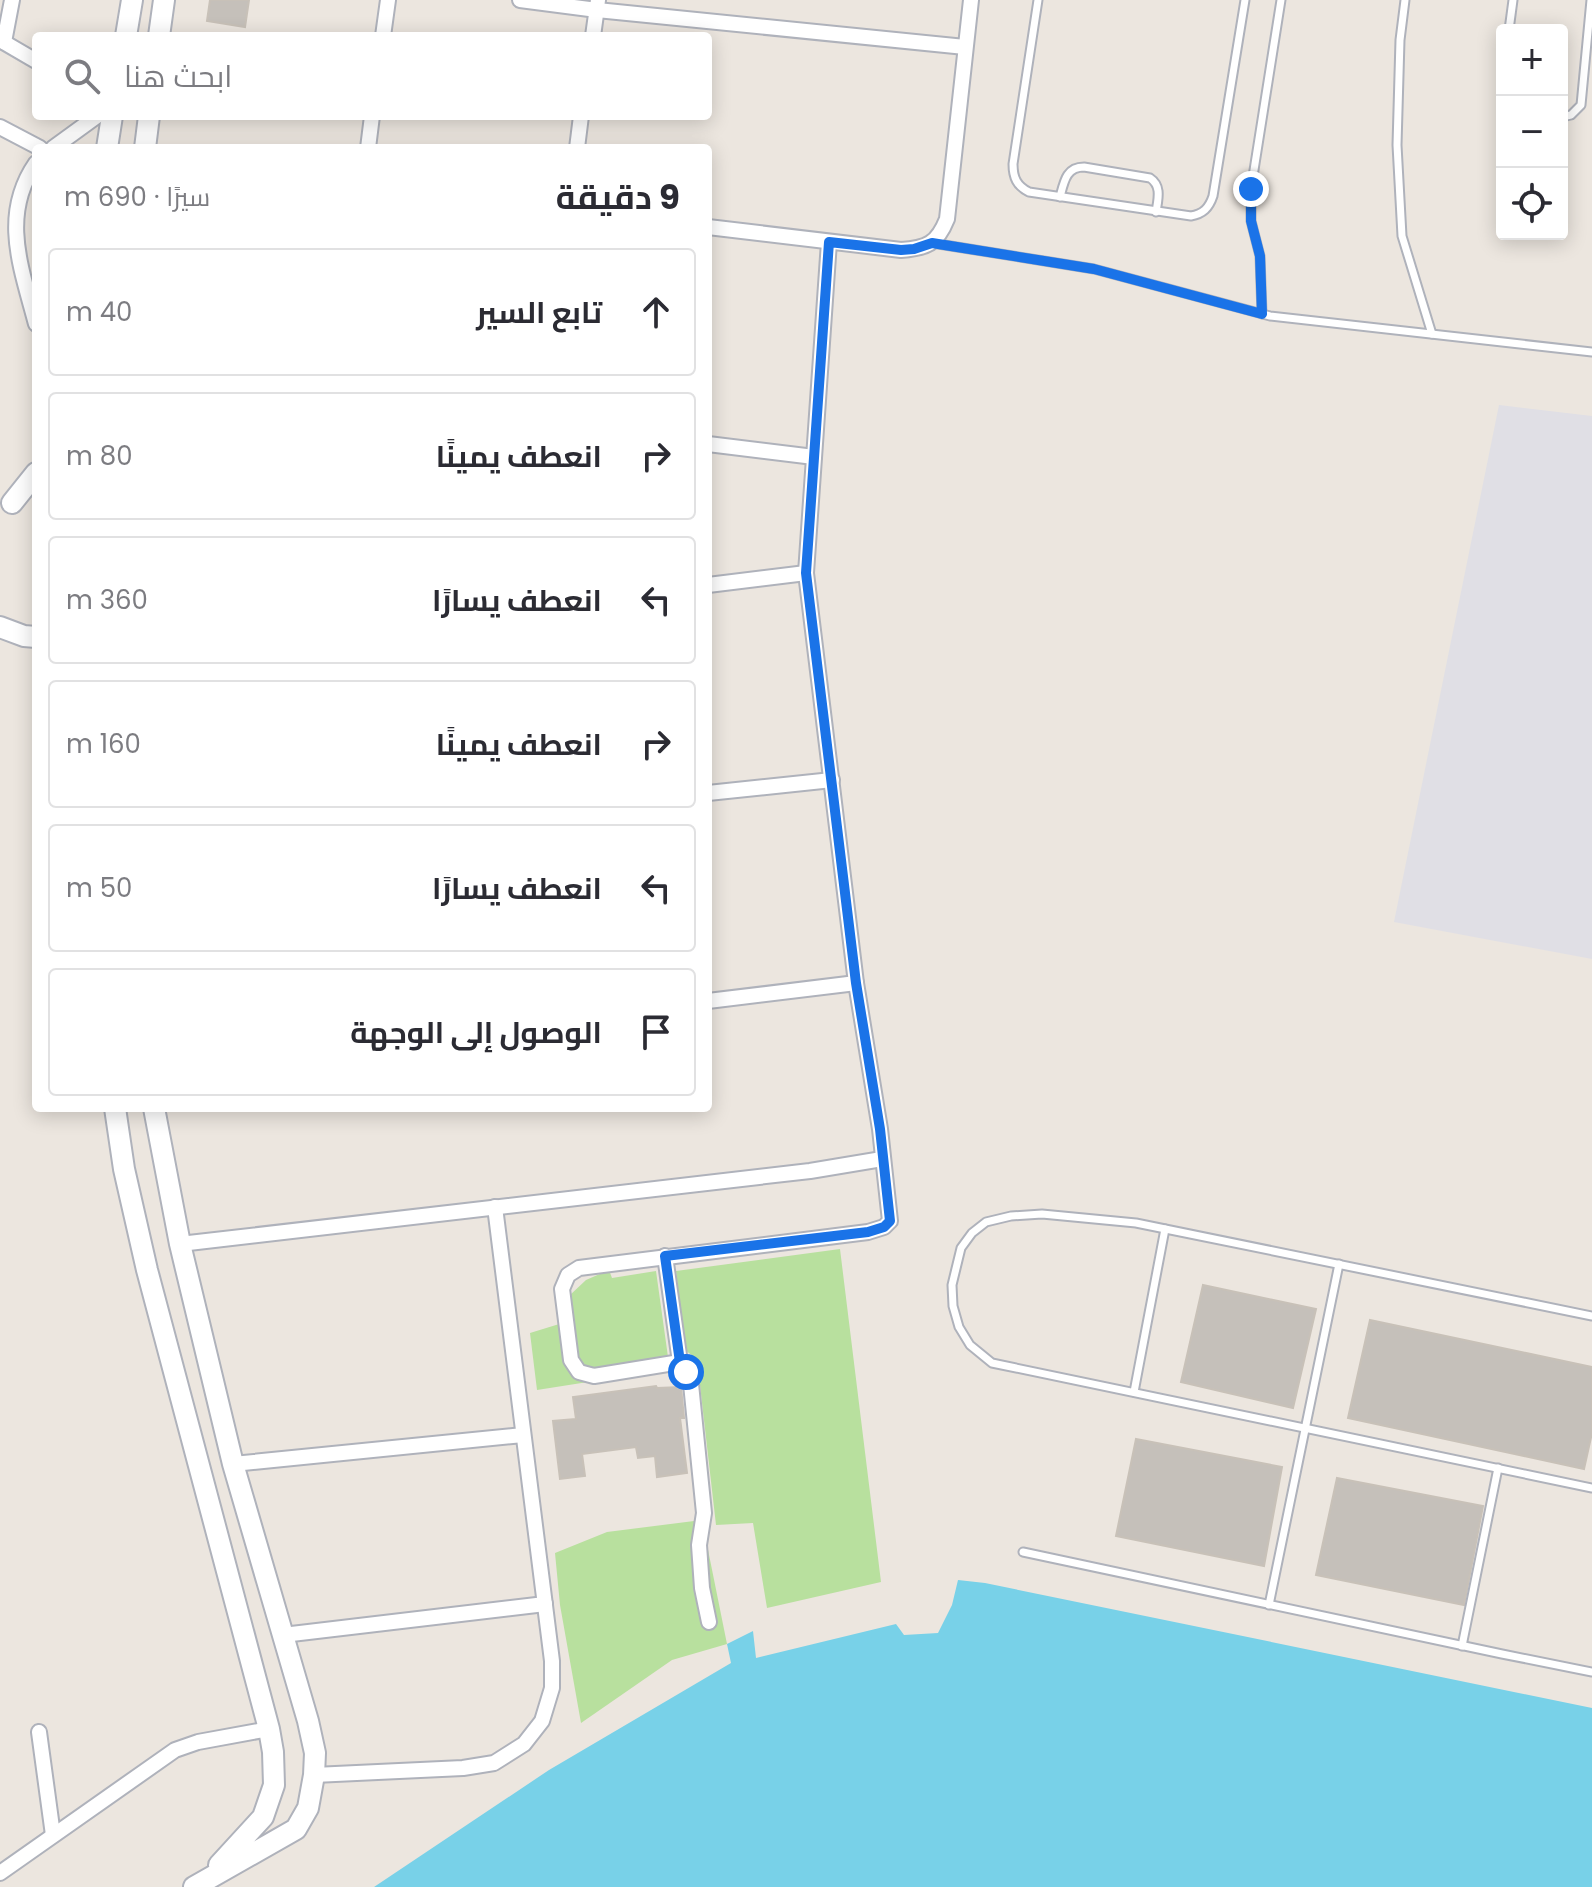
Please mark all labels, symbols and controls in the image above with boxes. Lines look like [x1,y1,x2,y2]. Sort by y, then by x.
map controls [1496,24,1568,240]
button: + [1496,24,1568,96]
search box [32,32,712,120]
icon: search [60,54,104,98]
text: ابحث هنا [124,55,232,98]
button: − [1496,96,1568,168]
button: locate [1496,168,1568,240]
route end [1233,171,1269,207]
text: 9 دقيقة [556,173,680,221]
text: سيرًا · 690 m [64,179,210,215]
icon: ahead [634,290,678,334]
text: تابع السير [476,291,602,334]
text: 40 m [66,294,132,330]
icon: right [634,434,678,478]
text: انعطف يمينًا [436,435,602,478]
text: 80 m [66,438,132,474]
icon: left [634,578,678,622]
text: انعطف يسارًا [432,579,602,622]
text: 360 m [66,582,148,618]
icon: right [634,722,678,766]
text: انعطف يمينًا [436,723,602,766]
text: 160 m [66,726,141,762]
icon: left [634,866,678,910]
text: انعطف يسارًا [432,867,602,910]
text: 50 m [66,870,132,906]
icon: arrive [634,1010,678,1054]
text: الوصول إلى الوجهة [350,1011,602,1054]
route start [668,1354,704,1390]

